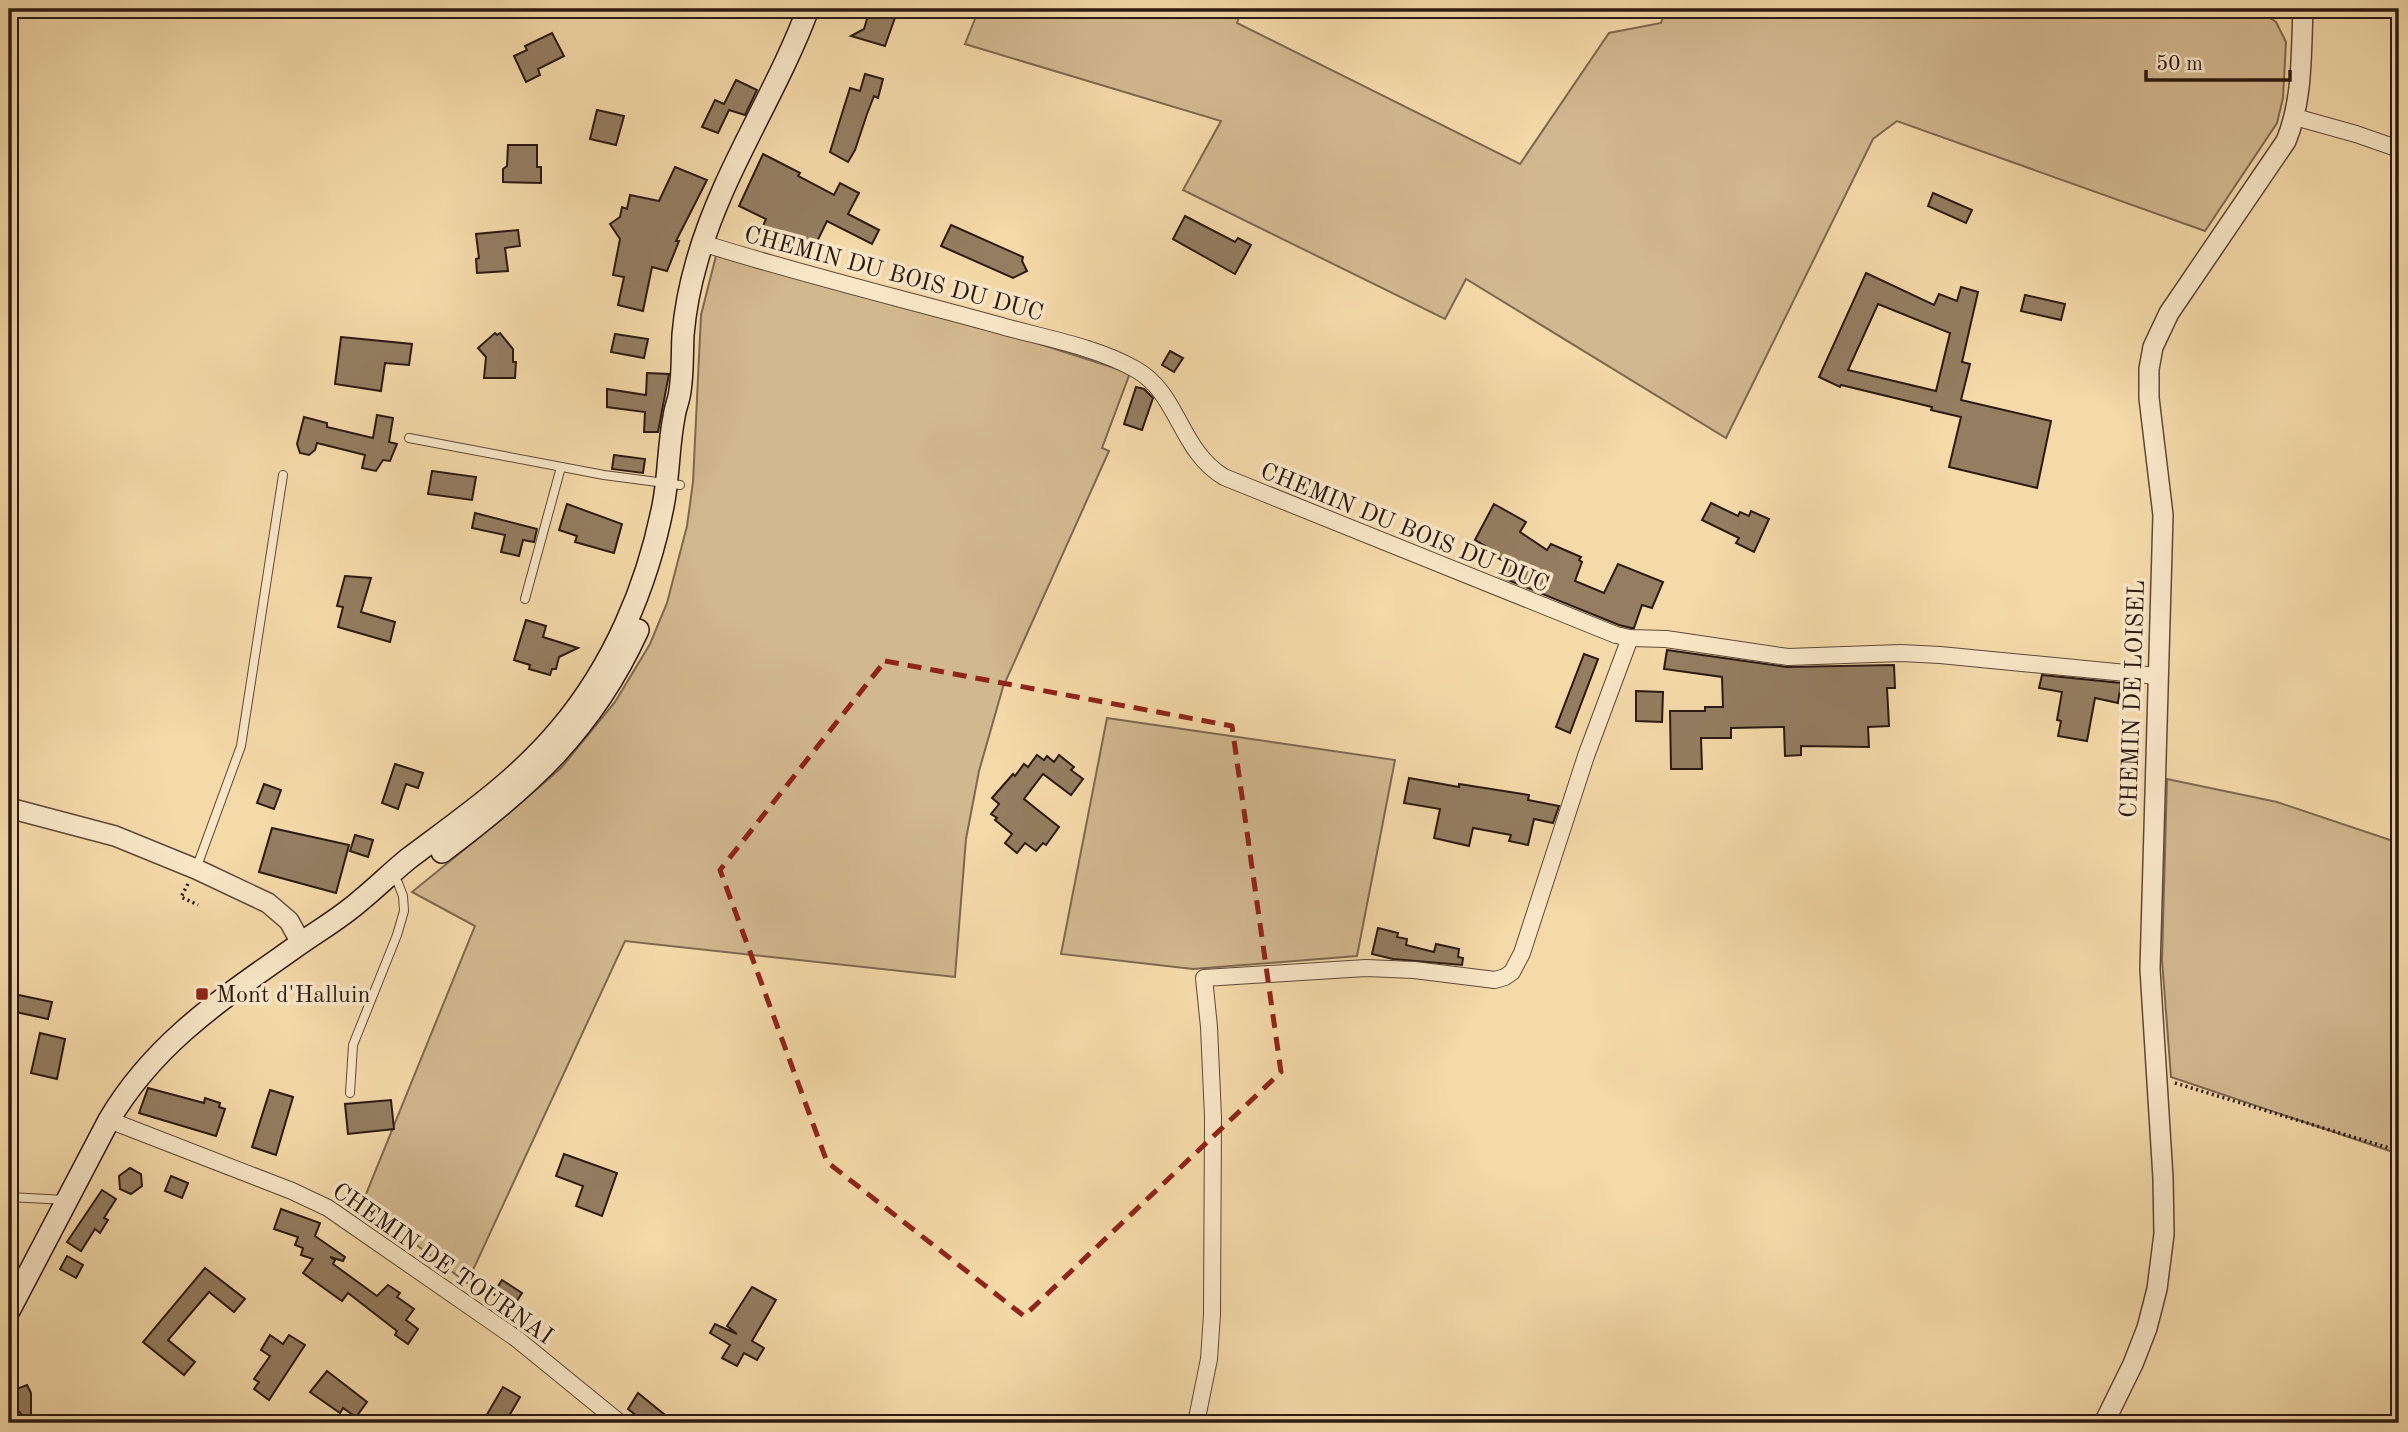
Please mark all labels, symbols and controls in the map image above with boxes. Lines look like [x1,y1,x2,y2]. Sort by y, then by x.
scale bar [2146,38,2289,82]
text: 50 m [2156,54,2203,75]
street label: CHEMIN DU BOIS DU DUC [741,223,1046,326]
street label: CHEMIN DU BOIS DU DUC [1257,460,1552,598]
street label: CHEMIN DE LOISEL [2118,580,2150,819]
place label: Mont d'Halluin [216,984,370,1008]
marker: Mont d'Halluin [194,986,210,1002]
street label: CHEMIN DE TOURNAI [327,1179,556,1350]

